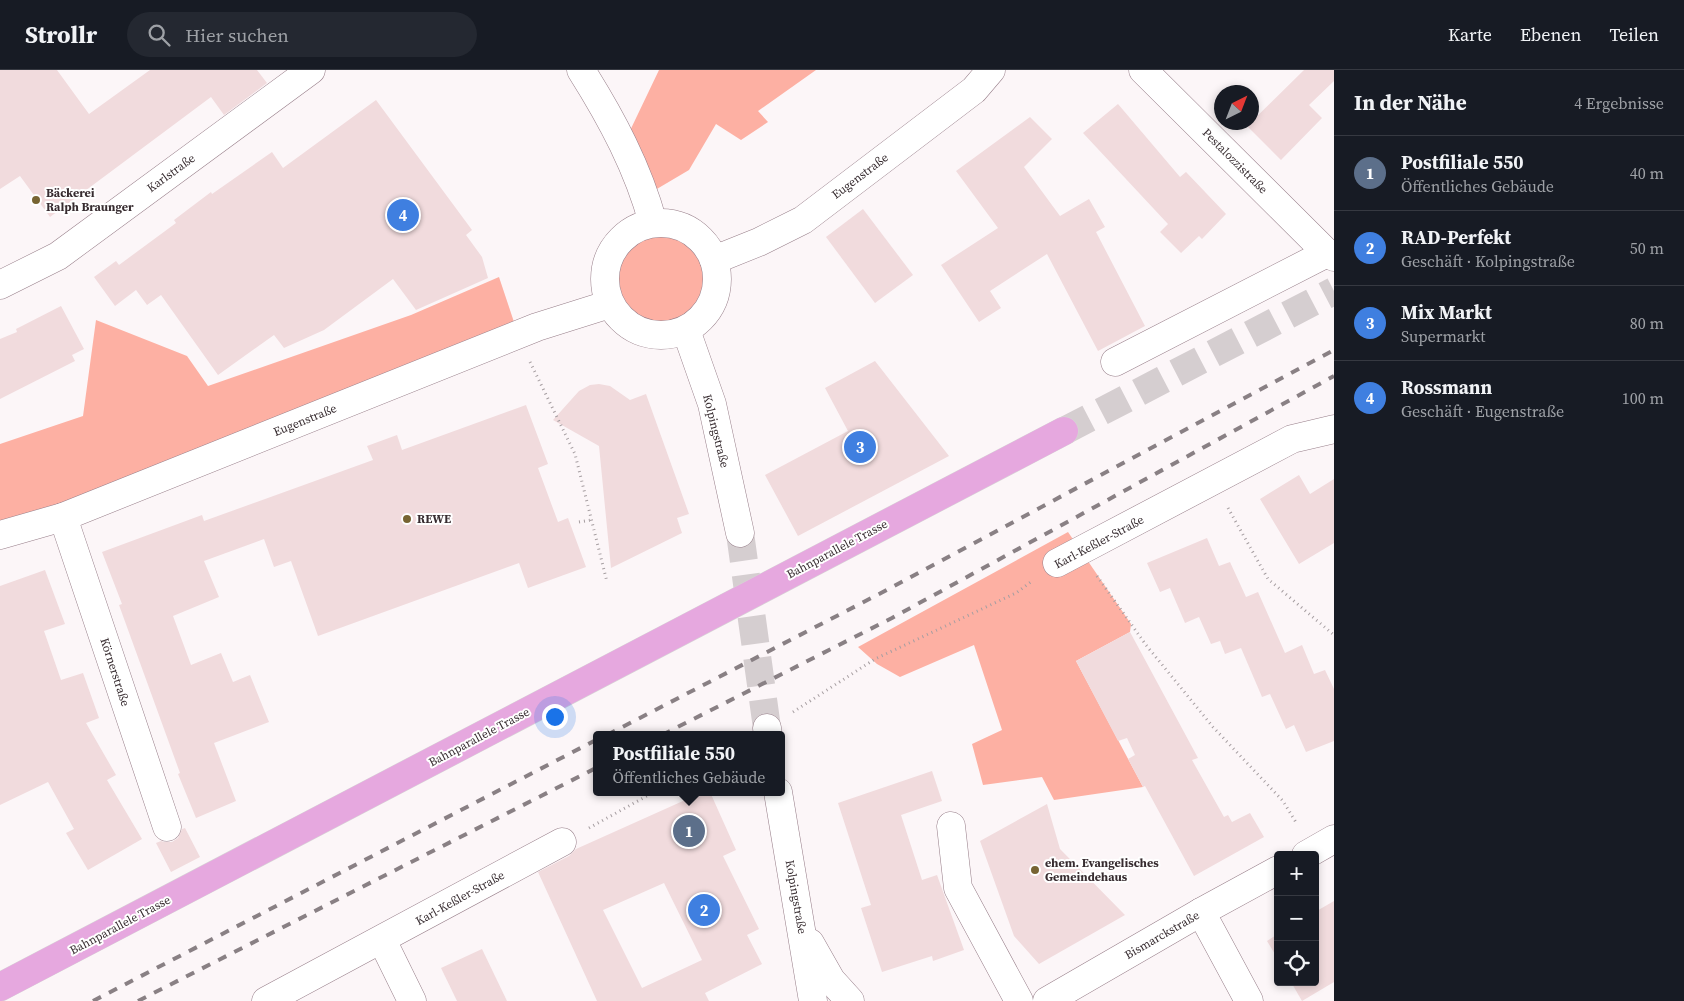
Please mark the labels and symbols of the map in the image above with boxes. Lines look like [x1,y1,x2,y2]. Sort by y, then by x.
north arrow [1214,85,1259,130]
street label: Pestalozzistraße [1199,125,1271,197]
street label: Eugenstraße [828,149,892,203]
street label: Karlstraße [144,150,198,196]
place label: Bäckerei Ralph Braunger [46,185,134,215]
marker: Bäckerei Ralph Braunger [30,194,42,206]
pin: 4 [387,196,419,234]
street label: Kolpingstraße [699,393,733,469]
street label: Eugenstraße [271,400,339,440]
pin: 3 [844,428,876,466]
place label: REWE [417,511,451,527]
street label: Karl-Keßler-Straße [1051,512,1147,572]
marker: REWE [401,513,413,525]
street label: Bahnparallele Trasse [784,516,890,582]
street label: Körnerstraße [96,636,134,708]
street label: Bahnparallele Trasse [426,704,532,770]
your location [542,704,568,730]
pin: 1 [673,812,705,850]
place label: ehem. Evangelisches Gemeindehaus [1045,855,1159,885]
street label: Kolpingstraße [782,859,810,935]
marker: ehem. Evangelisches Gemeindehaus [1029,864,1041,876]
street label: Karl-Keßler-Straße [413,867,507,929]
pin: 2 [688,891,720,929]
street label: Bahnparallele Trasse [67,892,173,958]
street label: Bismarckstraße [1122,907,1202,963]

